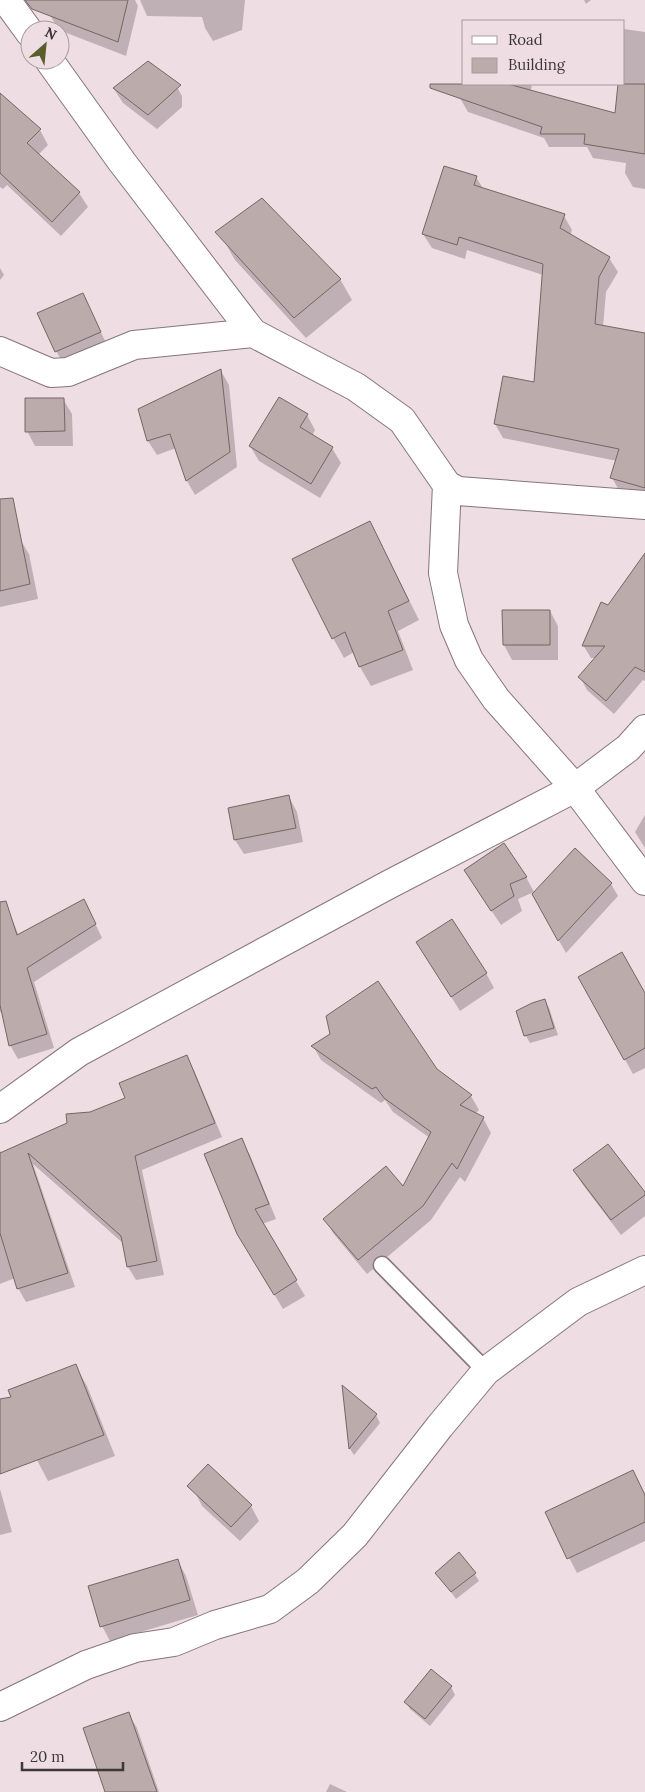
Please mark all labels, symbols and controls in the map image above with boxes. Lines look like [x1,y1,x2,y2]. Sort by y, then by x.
north arrow [20,20,70,70]
legend [462,20,625,85]
text: N [42,23,60,44]
text: Road [508,30,543,49]
text: Building [508,55,566,74]
scale bar [22,1740,124,1772]
text: 20 m [30,1747,65,1766]

